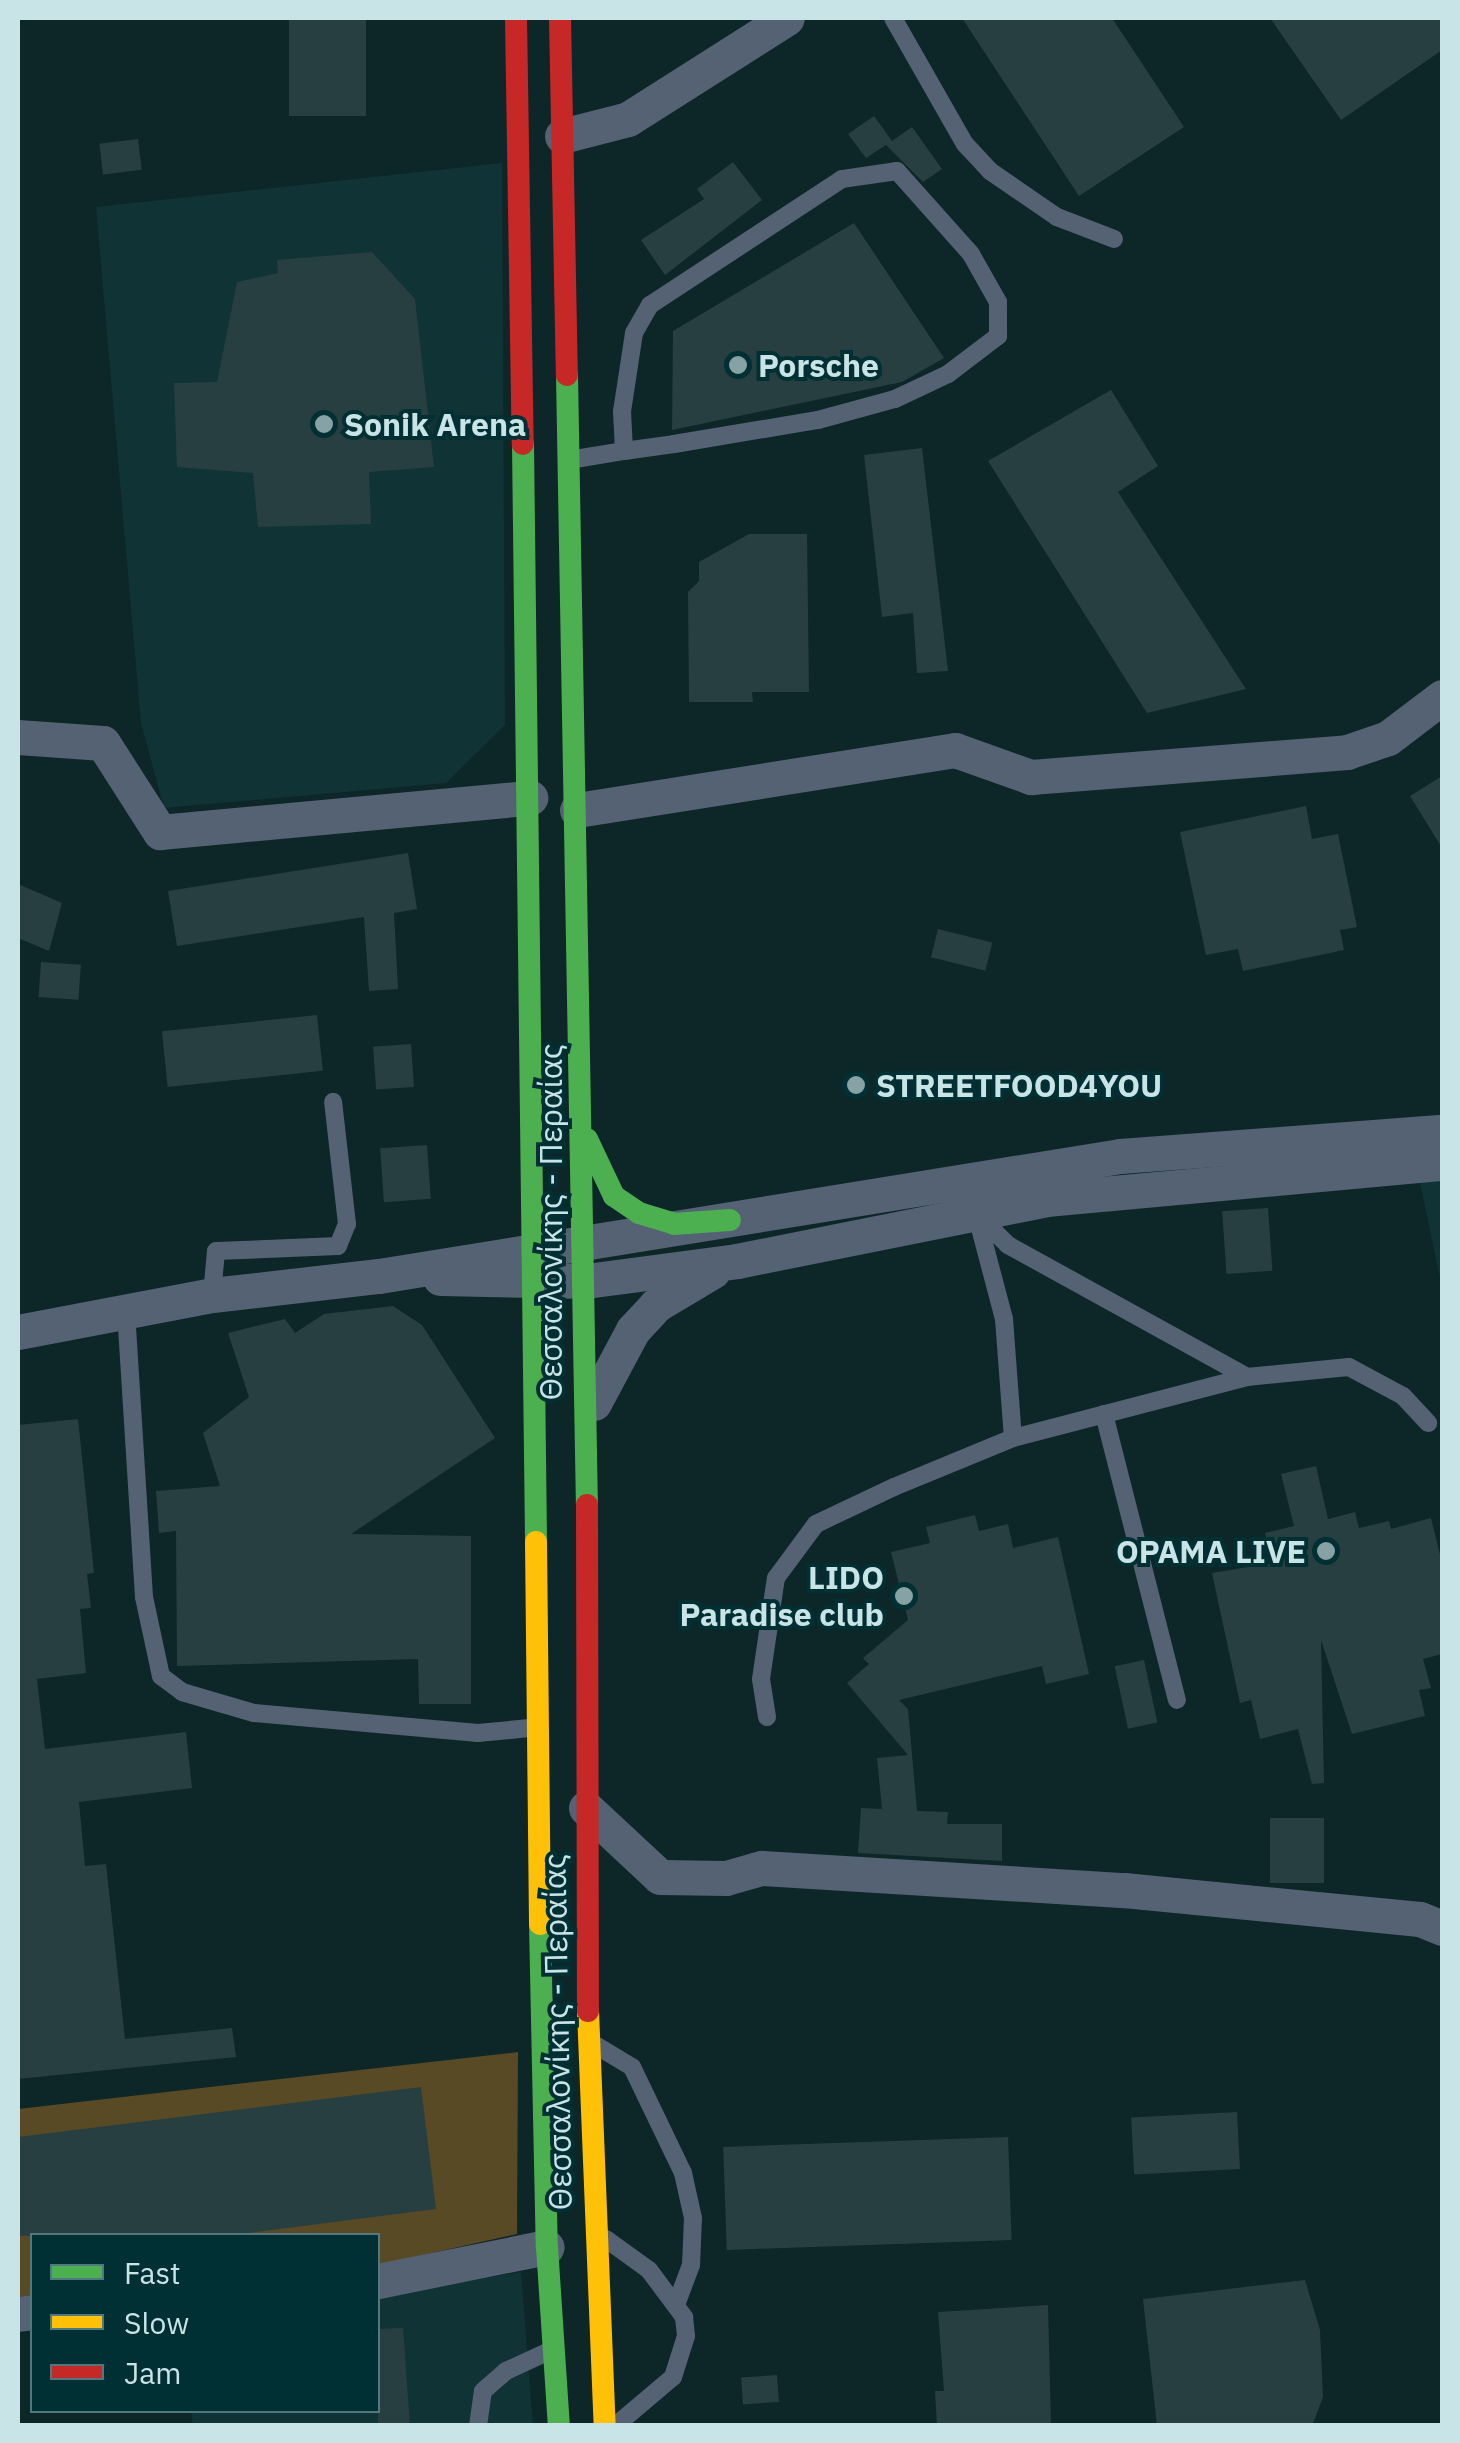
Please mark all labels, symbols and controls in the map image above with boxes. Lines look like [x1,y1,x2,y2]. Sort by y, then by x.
place label: Porsche [758,346,879,384]
marker: Porsche [727,354,749,376]
place label: Sonik Arena [344,405,526,443]
marker: Sonik Arena [313,413,335,435]
street label: Θεσσαλονίκης - Περαίας [531,1043,569,1401]
place label: STREETFOOD4YOU [876,1066,1162,1104]
marker: STREETFOOD4YOU [845,1074,867,1096]
place label: ΟΡΑΜΑ LIVE [1116,1532,1306,1570]
marker: ΟΡΑΜΑ LIVE [1315,1540,1337,1562]
place label: LIDO Paradise club [680,1559,884,1634]
marker: LIDO Paradise club [893,1585,915,1607]
street label: Θεσσαλονίκης - Περαίας [535,1853,579,2211]
legend [30,2233,380,2413]
text: Fast [124,2253,181,2292]
text: Slow [124,2303,189,2342]
text: Jam [124,2353,182,2392]

